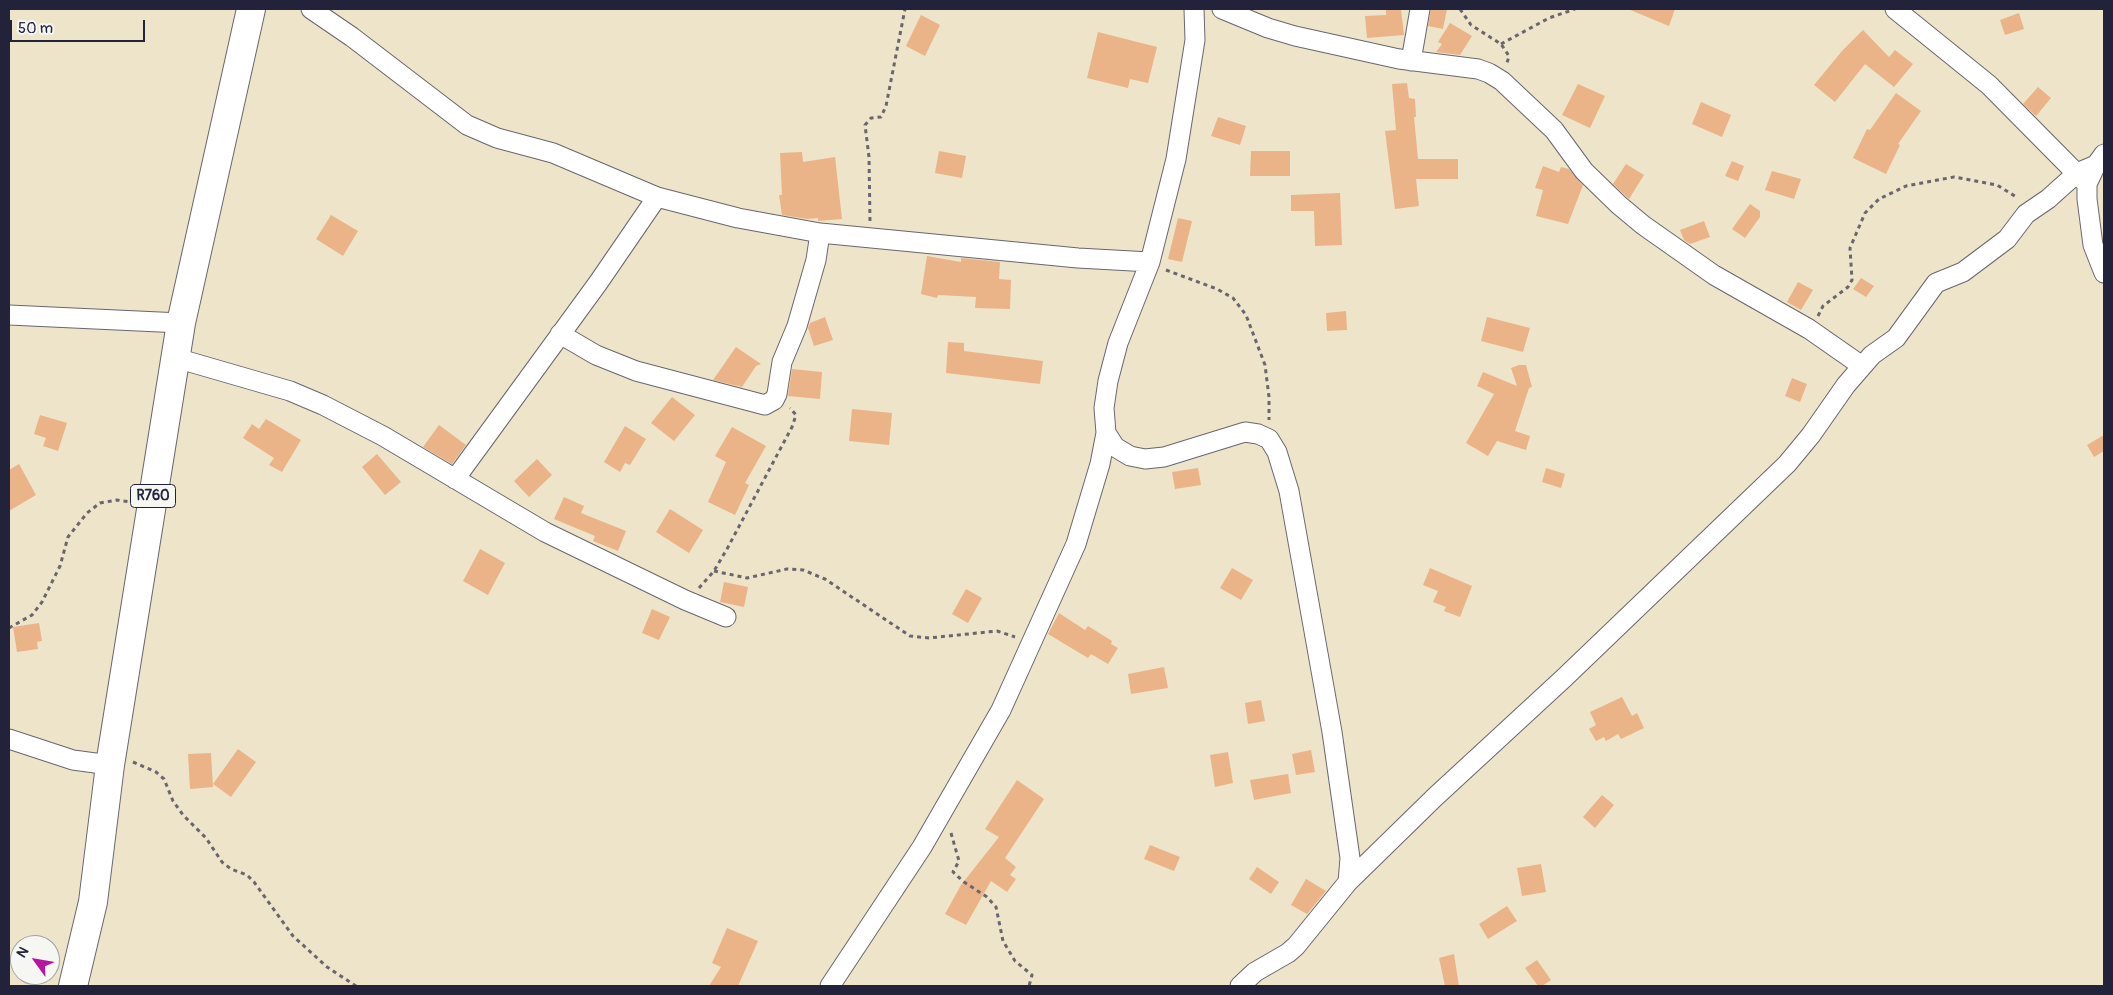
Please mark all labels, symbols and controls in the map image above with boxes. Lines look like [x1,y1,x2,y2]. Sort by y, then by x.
scale bar [12,10,148,42]
text: 50 m [18,19,53,38]
road number: R760 [130,484,176,508]
north arrow [10,935,60,985]
text: N [13,944,32,961]

